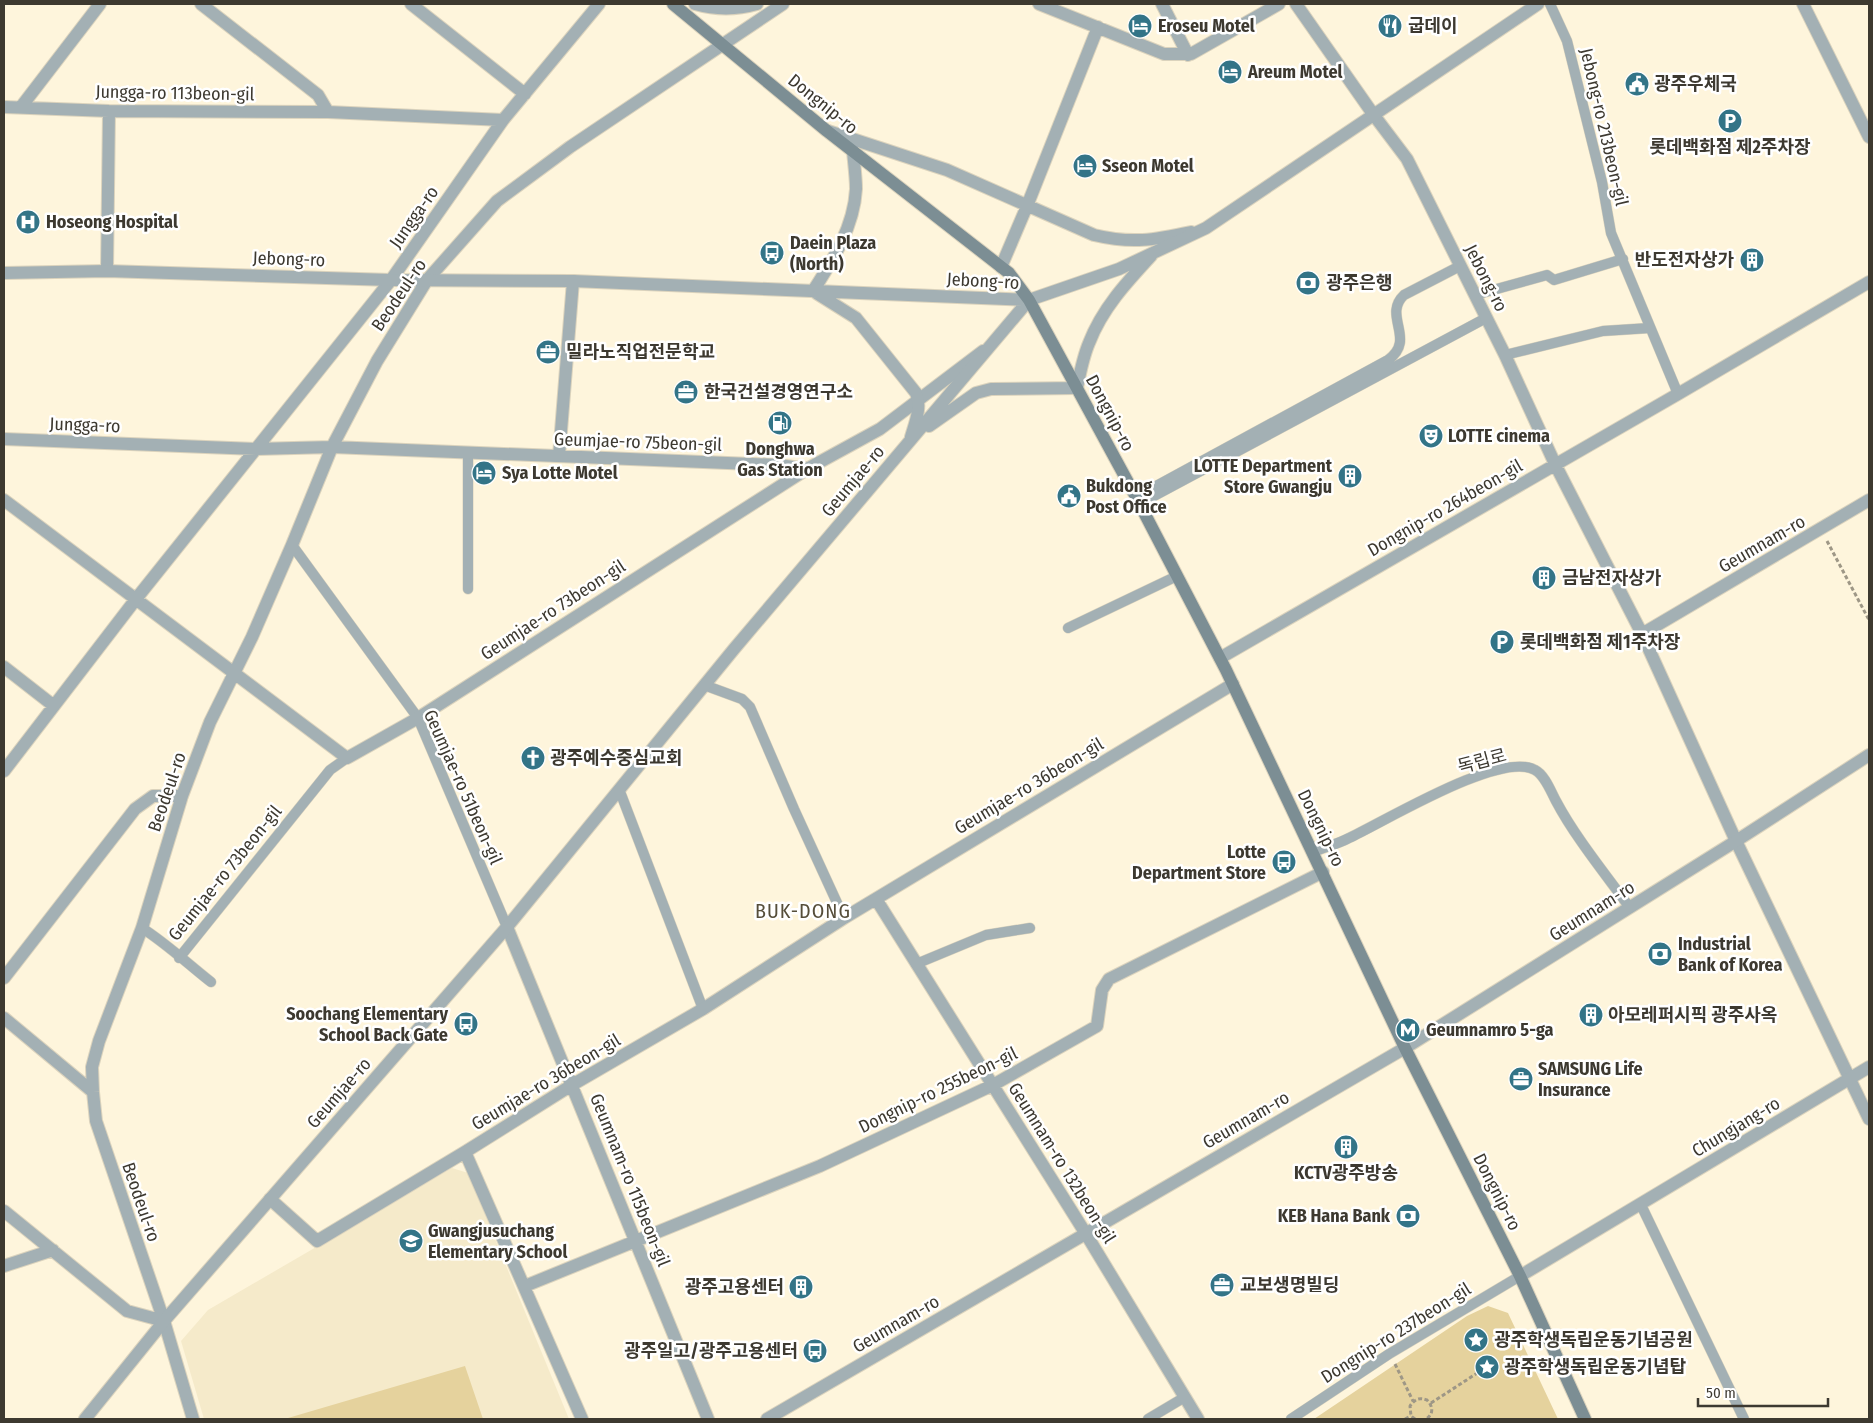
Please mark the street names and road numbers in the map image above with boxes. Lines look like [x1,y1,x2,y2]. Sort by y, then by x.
street label: Jebong-ro 213beon-gil [1575,46,1633,208]
street label: Dongnip-ro [784,69,862,139]
street label: Jungga-ro 113beon-gil [95,81,255,105]
street label: Jungga-ro [385,182,443,252]
street label: Jebong-ro [1460,241,1512,315]
street label: Jebong-ro [252,247,326,271]
street label: Beodeul-ro [367,255,431,335]
street label: Jebong-ro [946,268,1020,294]
street label: Dongnip-ro [1081,371,1139,455]
street label: Jungga-ro [49,413,121,437]
street label: Geumjae-ro 75beon-gil [554,428,723,456]
street label: Geumjae-ro [817,441,889,521]
street label: Dongnip-ro 264beon-gil [1364,455,1526,561]
street label: Geumnam-ro [1715,510,1809,578]
street label: Geumjae-ro 73beon-gil [477,555,630,665]
street label: Geumjae-ro 51beon-gil [419,706,507,868]
street label: Geumjae-ro 36beon-gil [951,733,1108,839]
street label: 독립로 [1455,744,1509,778]
street label: Beodeul-ro [143,749,191,835]
street label: Dongnip-ro [1293,786,1349,870]
street label: Geumjae-ro 73beon-gil [164,801,287,945]
street label: Geumnam-ro [1545,876,1639,946]
street label: Geumjae-ro 36beon-gil [468,1029,625,1135]
street label: Dongnip-ro 255beon-gil [855,1042,1021,1138]
street label: Geumjae-ro [302,1053,376,1133]
street label: Geumnam-ro 132beon-gil [1004,1079,1121,1248]
street label: Geumnam-ro [1199,1086,1293,1154]
street label: Geumnam-ro 115beon-gil [585,1090,675,1270]
street label: Chungjang-ro [1688,1092,1784,1162]
street label: Dongnip-ro [1468,1150,1526,1234]
street label: Beodeul-ro [117,1159,165,1245]
street label: Dongnip-ro 237beon-gil [1317,1278,1475,1388]
street label: Geumnam-ro [849,1290,943,1358]

